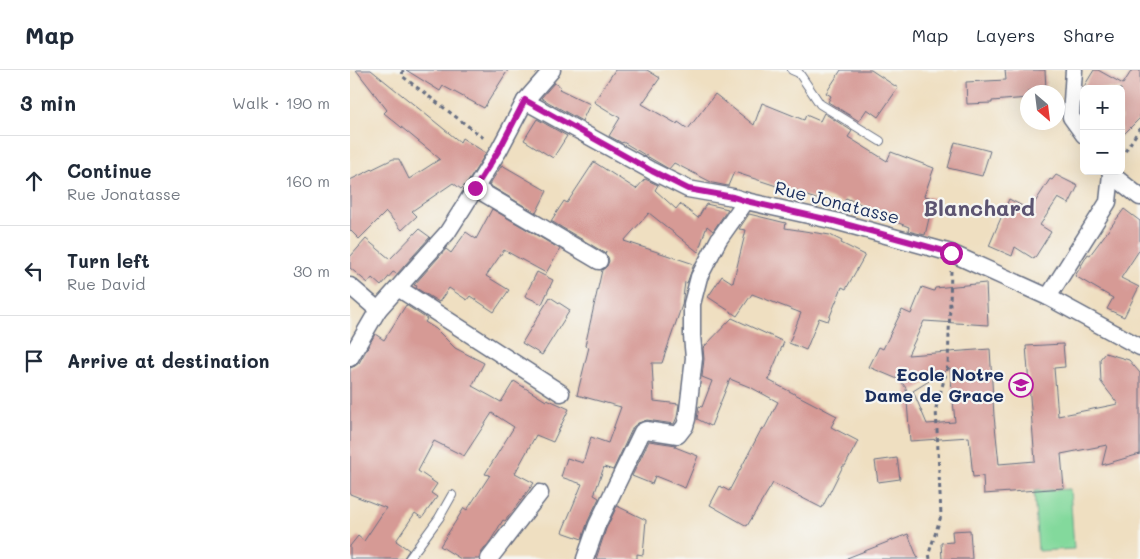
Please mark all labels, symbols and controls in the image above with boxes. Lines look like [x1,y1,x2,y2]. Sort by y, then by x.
text: Map [25,19,74,50]
text: Map [912,23,948,47]
text: Layers [976,23,1035,47]
text: Share [1063,23,1115,47]
north arrow [1020,85,1065,130]
map controls [1080,85,1125,175]
button: + [1080,85,1125,130]
text: 3 min [20,89,76,116]
text: Walk · 190 m [232,92,330,113]
button: − [1080,130,1125,175]
text: Continue [67,158,152,183]
icon: ahead [20,167,48,195]
text: 160 m [285,170,330,191]
street label: Rue Jonatasse [772,175,902,229]
route end [464,177,487,200]
text: Rue Jonatasse [67,183,181,204]
district label: Blanchard [923,193,1035,222]
route start [940,242,963,265]
text: Turn left [67,248,150,273]
icon: left [20,257,48,285]
text: 30 m [293,260,330,281]
text: Rue David [67,273,146,294]
icon: arrive [20,347,48,375]
text: Arrive at destination [67,348,270,373]
place label: Ecole Notre Dame de Grace [864,362,1004,407]
school or university icon: Ecole Notre Dame de Grace [1008,372,1034,398]

